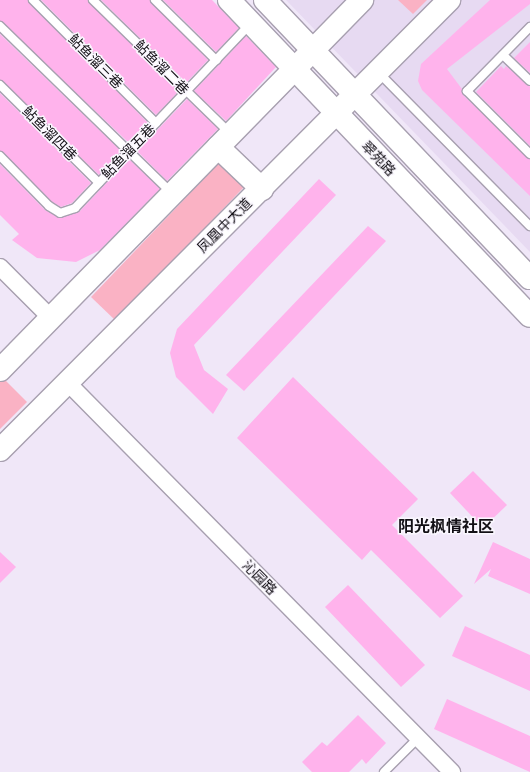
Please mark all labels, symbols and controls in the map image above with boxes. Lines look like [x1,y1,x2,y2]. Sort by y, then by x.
street label: 鲇鱼溜三巷 [64,31,126,93]
street label: 鲇鱼溜二巷 [130,37,192,99]
street label: 鲇鱼溜四巷 [18,103,80,165]
street label: 鲇鱼溜五巷 [99,121,159,183]
street label: 翠苑路 [357,138,399,180]
street label: 凤凰中大道 [194,195,256,257]
district label: 阳光枫情社区 [398,517,494,537]
street label: 沁园路 [238,557,280,599]

